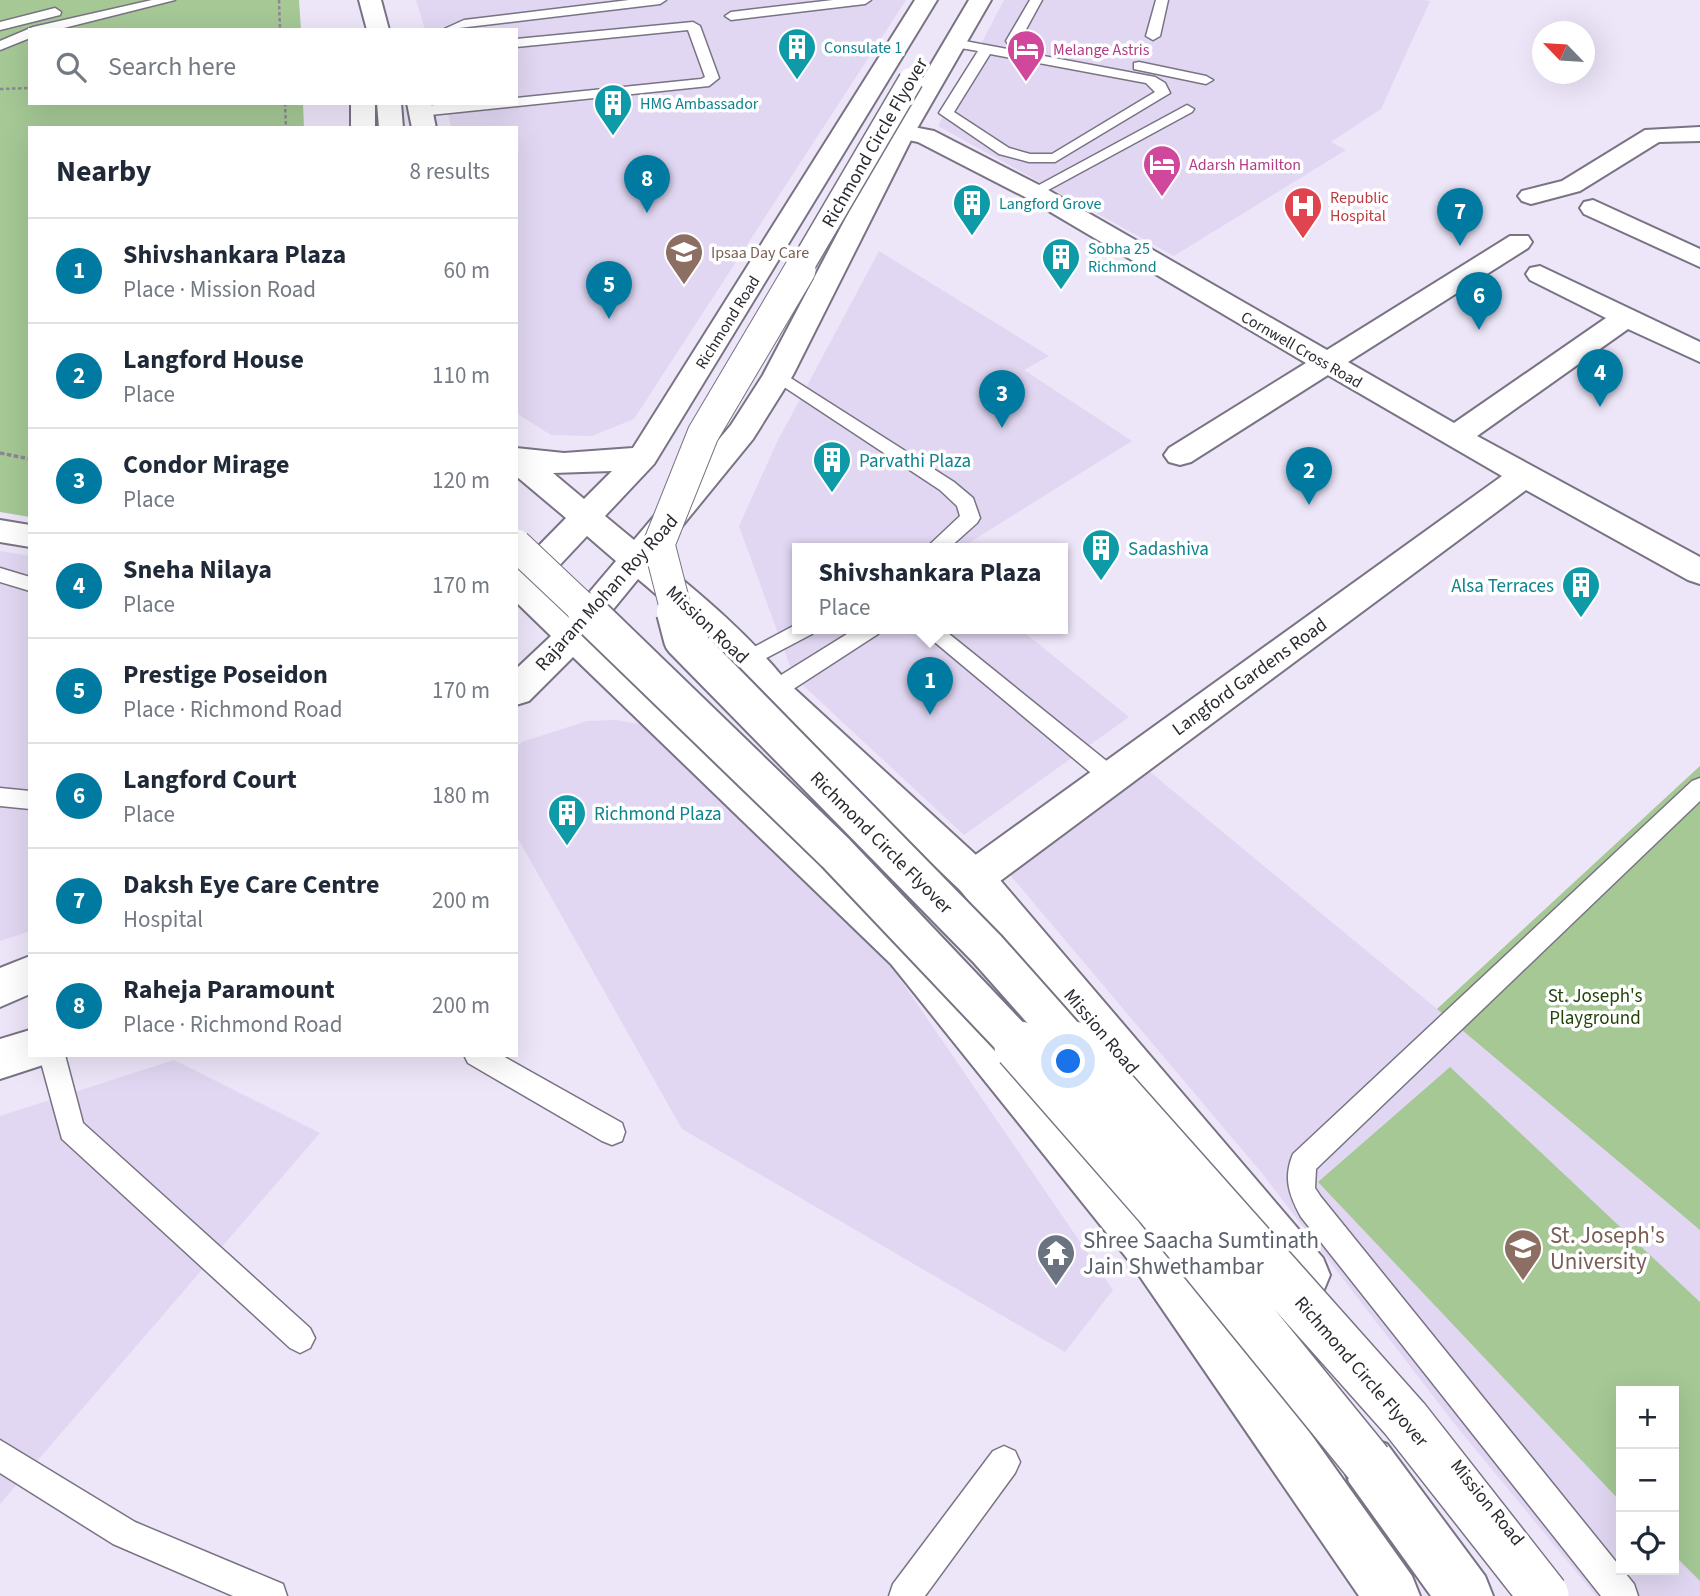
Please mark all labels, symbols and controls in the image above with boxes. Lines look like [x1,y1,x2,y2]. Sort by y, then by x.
north arrow [1532,21,1595,84]
building icon: Consulate 1 [776,26,818,81]
search box [28,28,518,105]
hotel icon: Melange Astris [1005,28,1047,83]
place label: Consulate 1 [824,37,902,59]
place label: Melange Astris [1053,39,1150,61]
icon: search [52,48,90,86]
text: Search here [108,48,236,85]
street label: Richmond Circle Flyover [816,53,935,233]
building icon: HMG Ambassador [592,82,634,137]
place label: HMG Ambassador [640,93,759,115]
hotel icon: Adarsh Hamilton [1141,143,1183,198]
text: Nearby [56,150,151,193]
place label: Adarsh Hamilton [1189,154,1301,176]
text: 8 results [410,155,490,188]
pin: 8 [624,155,670,213]
building icon: Langford Grove [951,182,993,237]
hospital icon: Republic Hospital [1282,185,1324,240]
place label: Republic Hospital [1330,187,1389,227]
pin: 7 [1437,188,1483,246]
place label: Langford Grove [999,193,1102,215]
school or university icon: Ipsaa Day Care [663,231,705,286]
text: Shivshankara Plaza [123,236,346,273]
building icon: Sobha 25 Richmond [1040,236,1082,291]
place label: Sobha 25 Richmond [1088,238,1157,278]
place label: Ipsaa Day Care [711,242,809,264]
text: 1 [73,254,85,287]
text: 60 m [443,254,490,287]
pin: 5 [586,261,632,319]
street label: Richmond Road [690,272,765,373]
pin: 6 [1456,272,1502,330]
text: Place · Mission Road [123,273,316,306]
street label: Cornwell Cross Road [1237,306,1366,394]
text: Langford House [123,341,304,378]
pin: 4 [1577,349,1623,407]
text: 2 [73,359,85,392]
text: 110 m [432,359,490,392]
pin: 3 [979,370,1025,428]
text: Place [123,378,175,411]
building icon: Parvathi Plaza [811,439,853,494]
text: Condor Mirage [123,446,290,483]
pin: 2 [1286,447,1332,505]
place label: Parvathi Plaza [859,448,971,475]
text: 3 [73,464,85,497]
text: 120 m [432,464,490,497]
text: Place [123,483,175,516]
street label: Rajaram Mohan Roy Road [529,509,685,677]
building icon: Sadashiva [1080,527,1122,582]
place label: Sadashiva [1128,536,1209,563]
popup [792,543,1068,634]
text: Sneha Nilaya [123,551,272,588]
text: Shivshankara Plaza [818,554,1042,591]
building icon: Alsa Terraces [1560,564,1602,619]
text: 4 [73,569,85,602]
text: 170 m [432,569,490,602]
place label: Alsa Terraces [1451,573,1554,600]
street label: Mission Road [660,580,754,671]
text: Place [123,588,175,621]
text: Place [818,591,870,624]
street label: Langford Gardens Road [1167,612,1333,743]
text: Prestige Poseidon [123,656,328,693]
pin: 1 [907,657,953,715]
text: 5 [73,674,85,707]
text: 170 m [432,674,490,707]
text: Place · Richmond Road [123,693,342,726]
text: Langford Court [123,761,297,798]
street label: Richmond Circle Flyover [804,766,959,921]
text: 6 [73,779,85,812]
text: 180 m [432,779,490,812]
building icon: Richmond Plaza [546,792,588,847]
text: Place [123,798,175,831]
place label: Richmond Plaza [594,801,722,828]
text: Daksh Eye Care Centre [123,866,380,903]
text: 7 [73,884,85,917]
text: 200 m [432,884,490,917]
text: Hospital [123,903,203,936]
text: Raheja Paramount [123,971,335,1008]
street label: Mission Road [1057,983,1145,1081]
park label: St. Joseph's Playground [1548,983,1642,1032]
text: 8 [73,989,85,1022]
text: 200 m [432,989,490,1022]
text: Place · Richmond Road [123,1008,342,1041]
your location [1051,1044,1085,1078]
place label: St. Joseph's University [1550,1219,1665,1278]
place label: Shree Saacha Sumtinath Jain Shwethambar [1083,1224,1319,1283]
school or university icon: St. Joseph's University [1502,1227,1544,1282]
temple icon: Shree Saacha Sumtinath Jain Shwethambar [1035,1232,1077,1287]
street label: Richmond Circle Flyover [1288,1291,1434,1454]
map controls [1616,1386,1679,1575]
button: + [1616,1386,1679,1449]
button: − [1616,1449,1679,1512]
street label: Mission Road [1444,1454,1530,1552]
button: locate [1616,1512,1679,1575]

